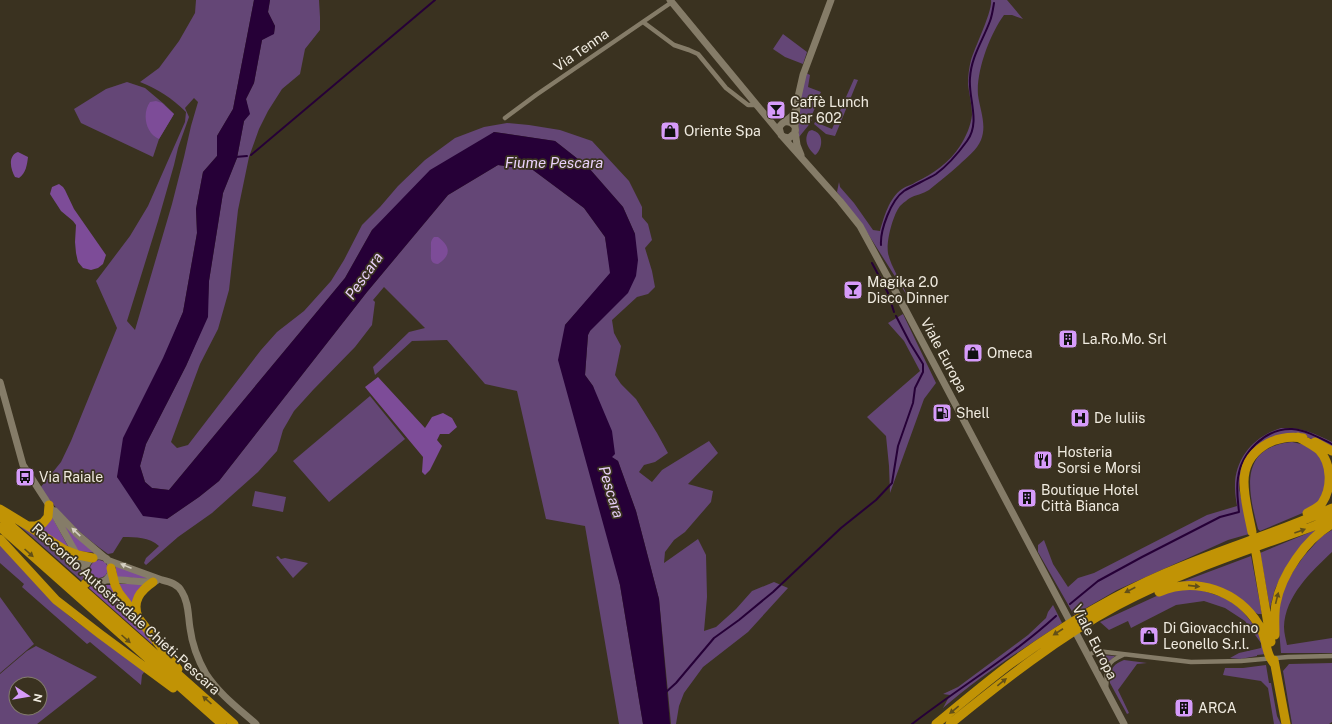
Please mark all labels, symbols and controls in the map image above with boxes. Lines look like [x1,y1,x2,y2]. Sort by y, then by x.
street label: Via Tenna [551,25,611,75]
place label: Caffè Lunch Bar 602 [790,94,869,126]
bar icon: Caffè Lunch Bar 602 [765,99,787,121]
shop icon: Oriente Spa [659,120,681,142]
place label: Oriente Spa [684,123,761,139]
water label: Fiume Pescara [505,154,603,171]
water label: Pescara [341,249,386,303]
place label: Magika 2.0 Disco Dinner [867,274,949,306]
bar icon: Magika 2.0 Disco Dinner [842,279,864,301]
street label: Viale Europa [918,315,970,395]
building icon: La.Ro.Mo. Srl [1057,328,1079,350]
place label: La.Ro.Mo. Srl [1082,331,1167,347]
shop icon: Omeca [962,342,984,364]
place label: Omeca [987,345,1032,361]
fuel station icon: Shell [931,402,953,424]
place label: Shell [956,405,990,421]
hospital icon: De Iuliis [1069,407,1091,429]
place label: De Iuliis [1094,410,1145,426]
place label: Hosteria Sorsi e Morsi [1057,444,1141,476]
restaurant icon: Hosteria Sorsi e Morsi [1032,449,1054,471]
water label: Pescara [596,464,627,520]
bus stop icon: Via Raiale [14,466,36,488]
place label: Via Raiale [39,469,103,485]
place label: Boutique Hotel Città Bianca [1041,482,1139,514]
building icon: Boutique Hotel Città Bianca [1016,487,1038,509]
street label: Raccordo Autostradale Chieti-Pescara [29,520,223,698]
one-way arrow [71,527,81,537]
one-way arrow [1294,527,1306,533]
one-way arrow [24,548,34,558]
one-way arrow [120,563,132,569]
one-way arrow [1188,582,1200,589]
one-way arrow [1124,587,1136,593]
one-way arrow [1275,591,1281,604]
street label: Viale Europa [1069,602,1121,682]
place label: Di Giovacchino Leonello S.r.l. [1163,620,1259,652]
shop icon: Di Giovacchino Leonello S.r.l. [1138,625,1160,647]
one-way arrow [1052,628,1063,635]
one-way arrow [121,635,132,644]
north arrow [8,676,48,716]
one-way arrow [996,678,1007,686]
text: N [31,693,45,704]
one-way arrow [202,695,212,705]
building icon: ARCA [1173,697,1195,719]
place label: ARCA [1198,700,1237,716]
one-way arrow [948,705,959,714]

